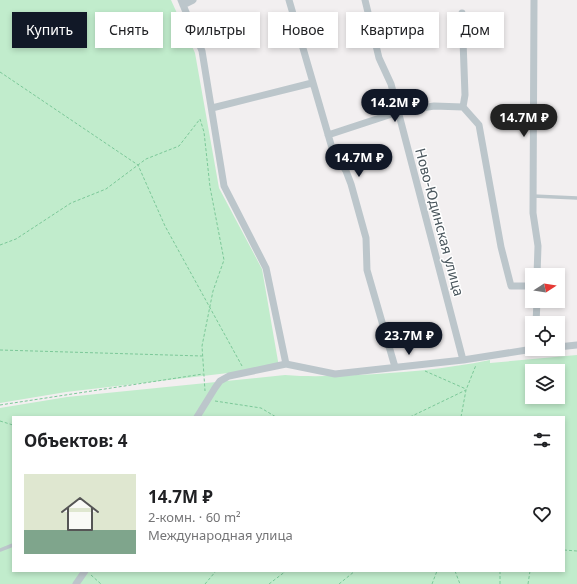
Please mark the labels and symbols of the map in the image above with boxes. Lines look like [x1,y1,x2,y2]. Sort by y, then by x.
pin: 14.2M ₽ [358,89,432,123]
pin: 14.7M ₽ [487,104,561,138]
pin: 14.7M ₽ [322,144,396,178]
street label: Ново-Юдинская улица [411,146,469,298]
north arrow [525,268,565,308]
pin: 23.7M ₽ [372,322,446,356]

